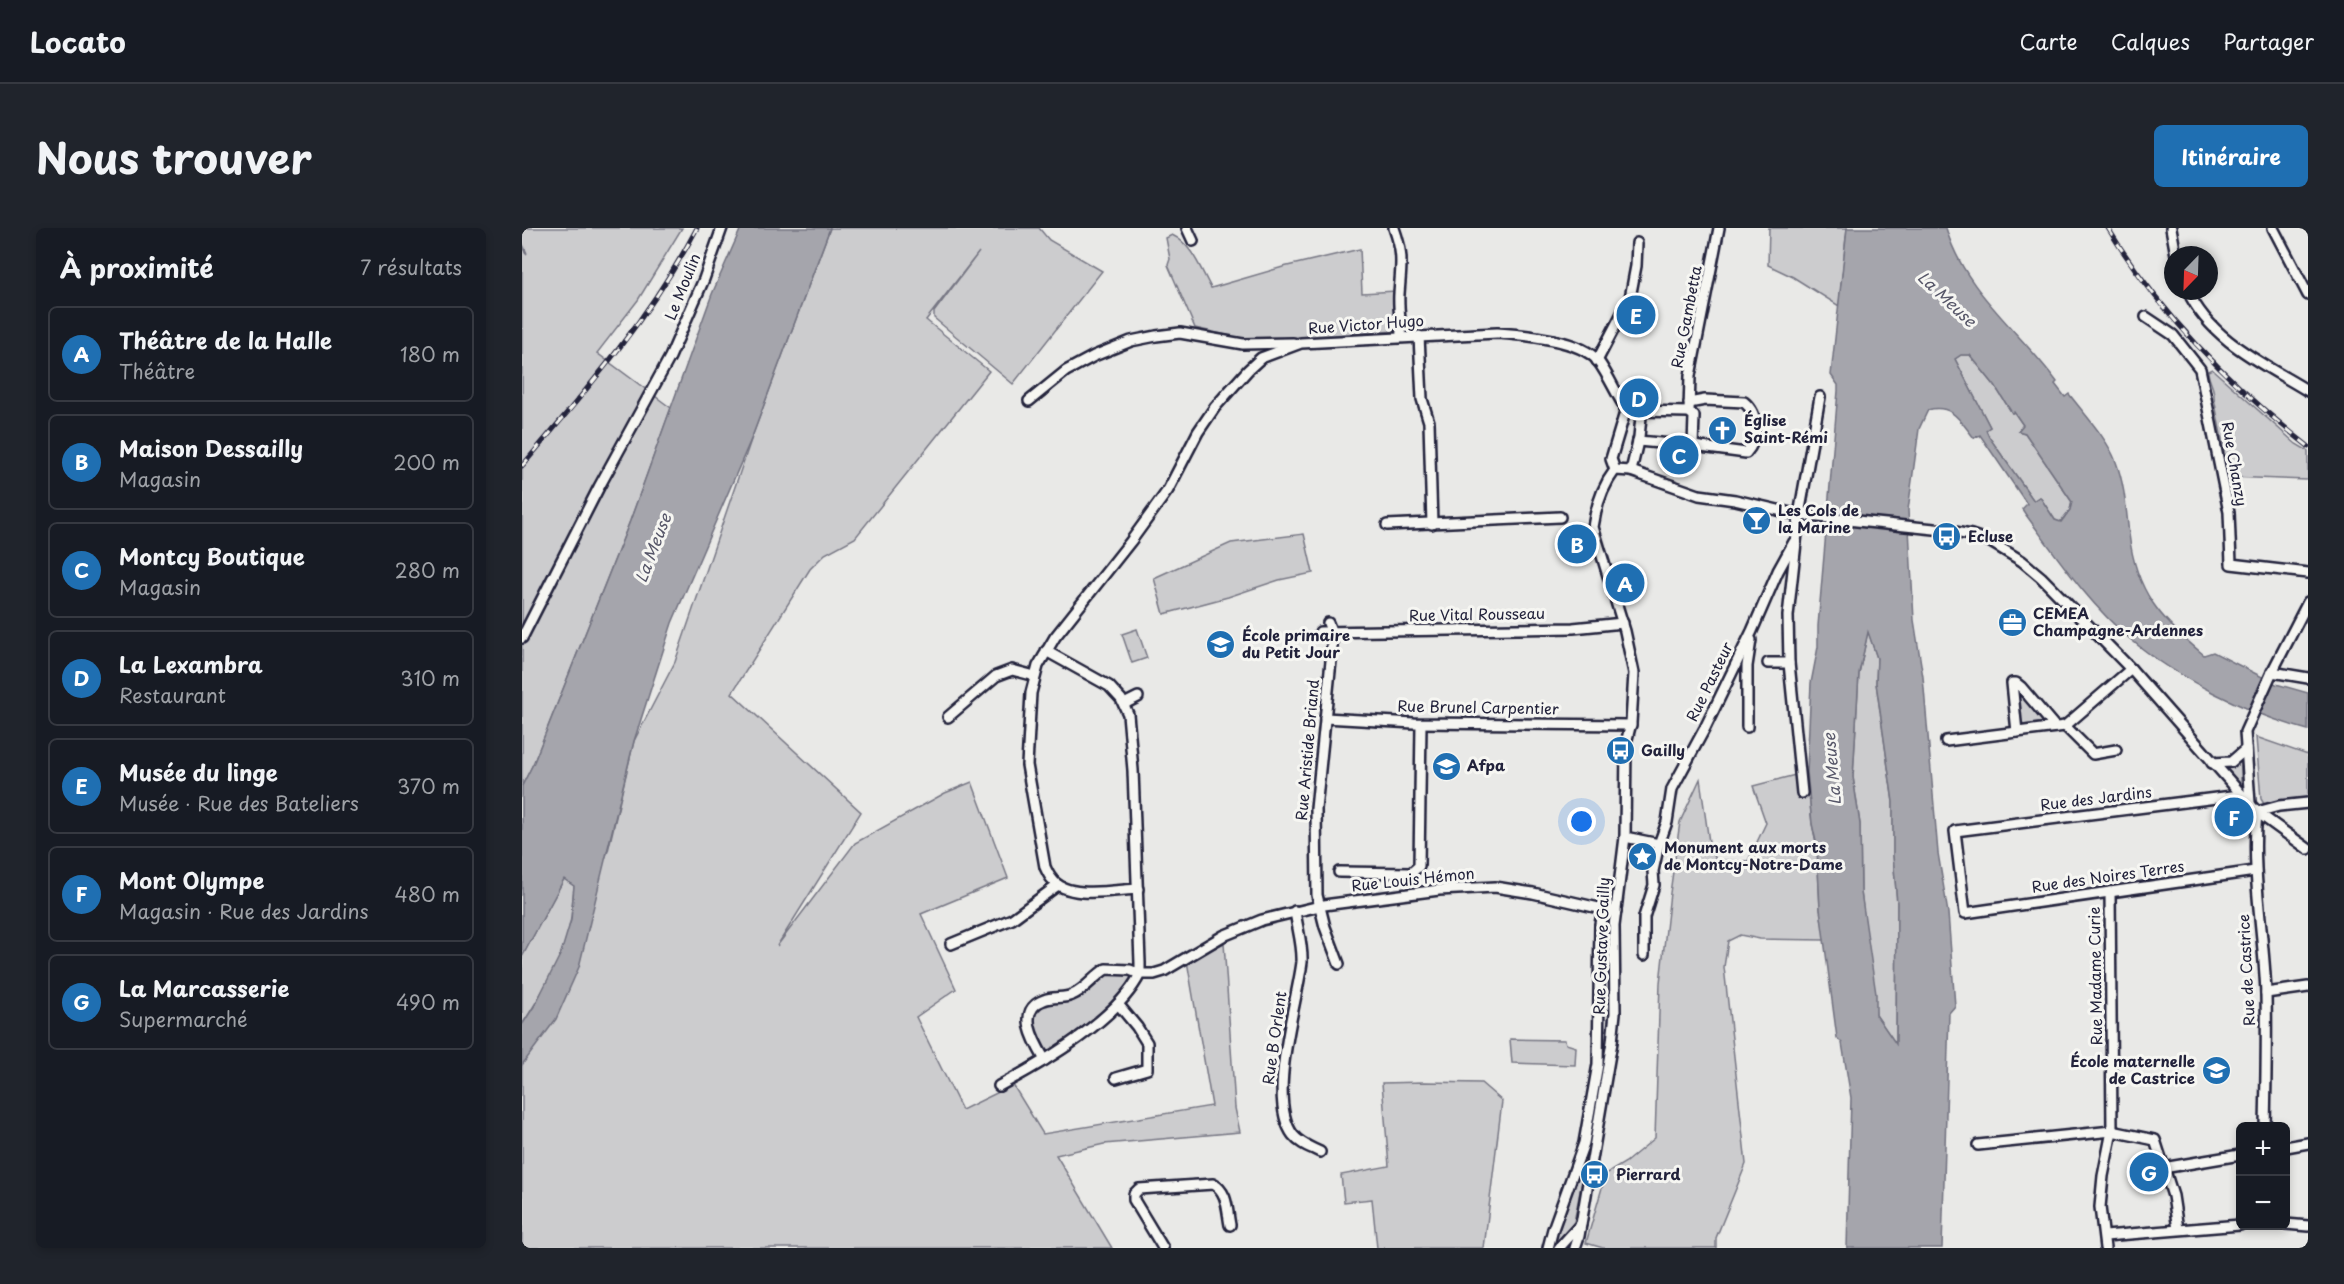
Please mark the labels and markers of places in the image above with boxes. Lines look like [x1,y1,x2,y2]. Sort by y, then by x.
pin: E [1616,292,1656,338]
pin: D [1620,376,1658,420]
place label: Église Saint-Rémi [1744,408,1828,448]
church icon: Église Saint-Rémi [1707,414,1739,446]
pin: C [1660,432,1698,478]
place label: Les Cols de la Marine [1778,498,1859,538]
bar icon: Les Cols de la Marine [1741,504,1773,536]
bus stop icon: Ecluse [1931,521,1963,553]
pin: B [1558,522,1596,566]
place label: Ecluse [1968,524,2013,547]
pin: A [1606,560,1644,606]
place label: CEMEA Champagne-Ardennes [2033,601,2203,641]
office icon: CEMEA Champagne-Ardennes [1996,607,2028,639]
place label: École primaire du Petit Jour [1242,623,1350,663]
school or university icon: École primaire du Petit Jour [1205,629,1237,661]
bus stop icon: Gailly [1604,735,1636,767]
place label: Gailly [1641,738,1685,761]
school or university icon: Afpa [1430,750,1462,782]
place label: Afpa [1467,753,1506,776]
pin: F [2214,794,2254,840]
place label: Monument aux morts de Montcy-Notre-Dame [1664,835,1843,875]
place icon: Monument aux morts de Montcy-Notre-Dame [1627,841,1659,873]
place label: École maternelle de Castrice [2070,1049,2195,1089]
school or university icon: École maternelle de Castrice [2200,1055,2232,1087]
pin: G [2130,1150,2168,1194]
bus stop icon: Pierrard [1579,1159,1611,1191]
place label: Pierrard [1616,1162,1680,1185]

